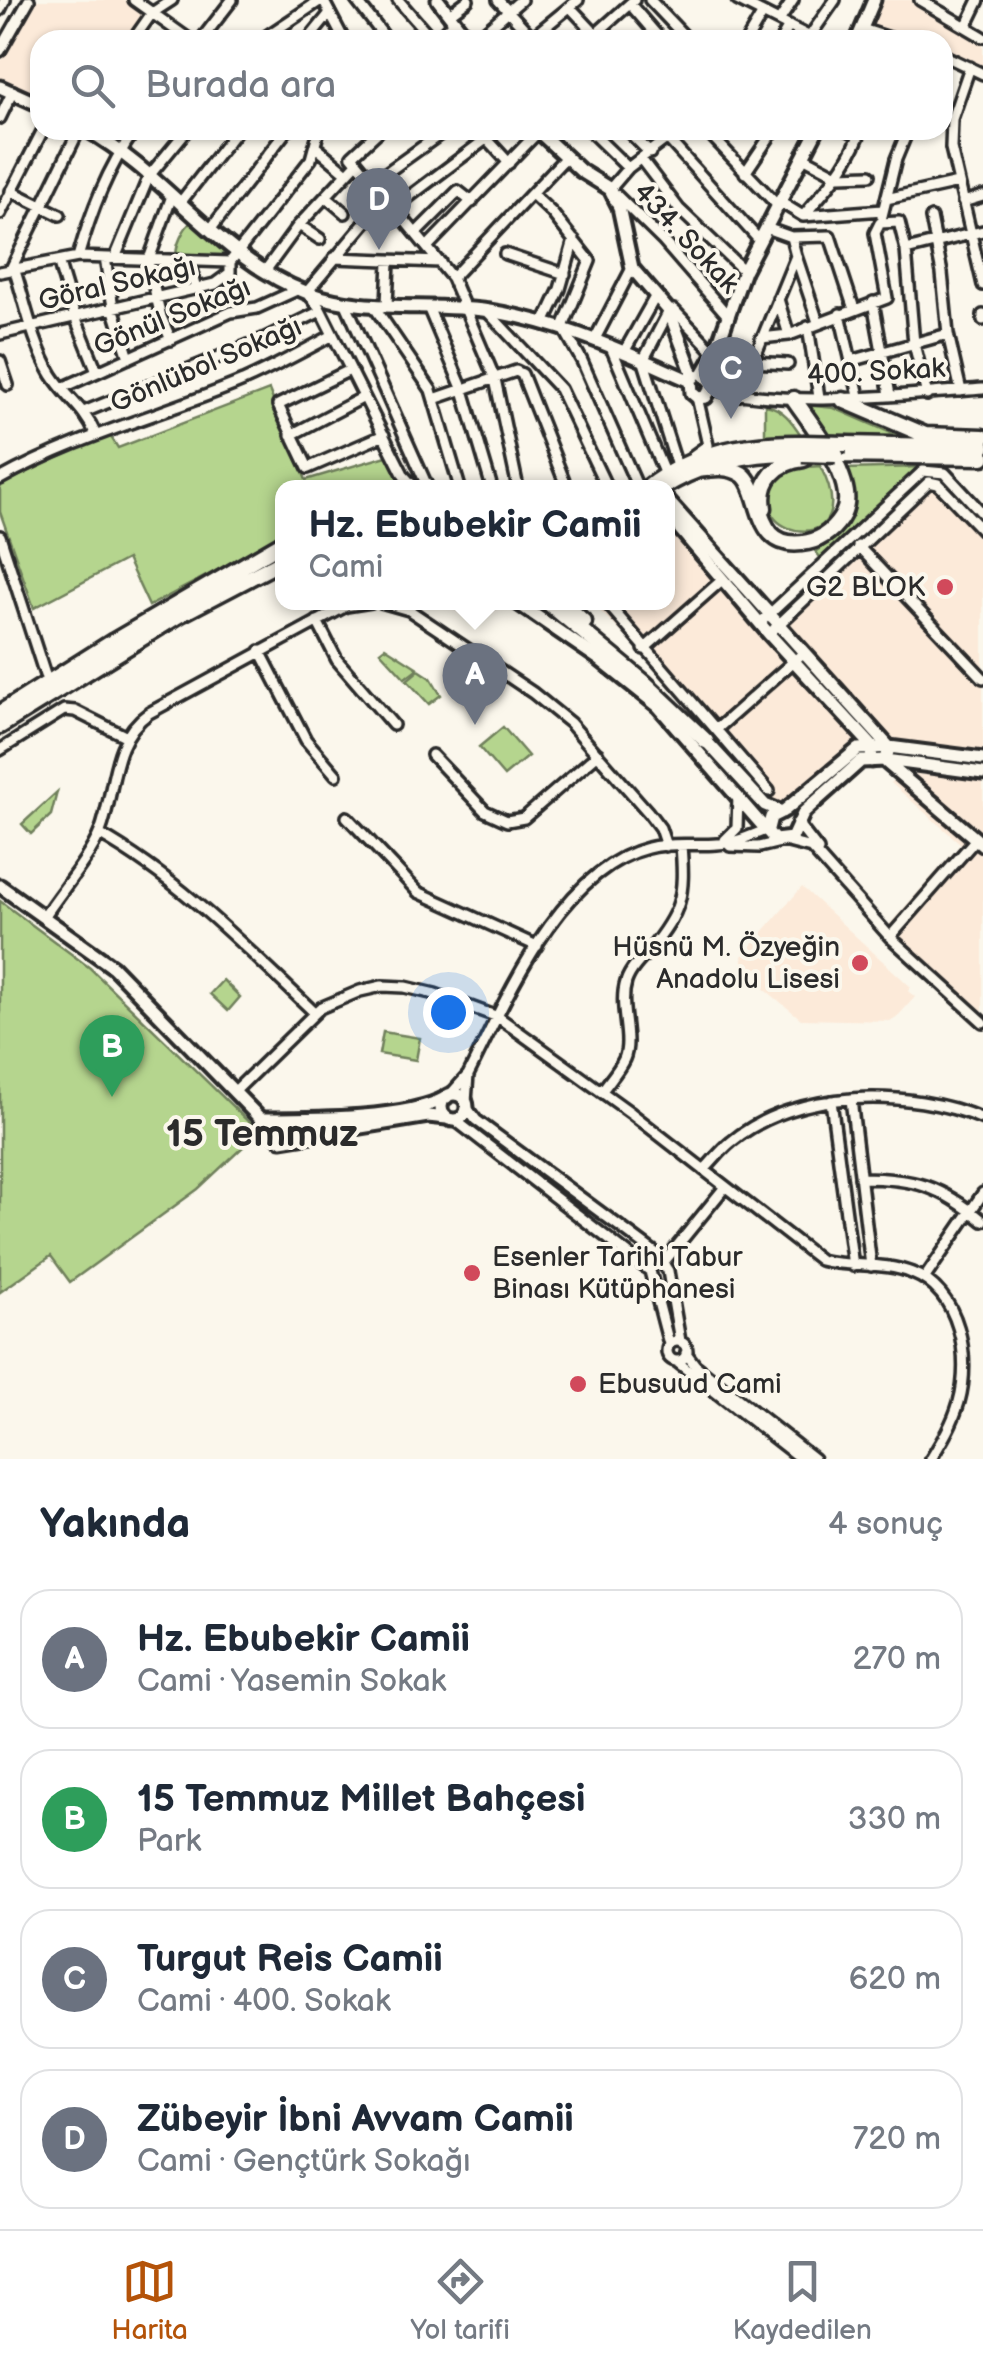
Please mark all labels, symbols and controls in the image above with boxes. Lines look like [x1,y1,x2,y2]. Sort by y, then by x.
search box [30,30,953,140]
icon: search [65,58,120,113]
text: Burada ara [145,63,336,108]
pin: D [346,168,412,250]
street label: 434. Sokak [626,176,746,300]
street label: Göral Sokağı [35,250,199,318]
street label: Gönül Sokağı [89,271,255,363]
street label: Gönlübol Sokağı [106,310,306,420]
pin: C [698,336,764,419]
street label: 400. Sokak [806,352,946,392]
popup [275,480,675,610]
text: Hz. Ebubekir Camii [309,503,642,548]
text: Cami [309,548,383,587]
place label: G2 BLOK [806,571,926,604]
marker: G2 BLOK [934,576,956,598]
pin: A [442,642,508,725]
place label: Hüsnü M. Özyeğin Anadolu Lisesi [612,930,840,996]
marker: Hüsnü M. Özyeğin Anadolu Lisesi [849,952,871,974]
your location [423,987,474,1038]
pin: B [80,1014,144,1097]
district label: 15 Temmuz [166,1112,358,1157]
place label: Esenler Tarihi Tabur Binası Kütüphanesi [492,1241,743,1306]
marker: Esenler Tarihi Tabur Binası Kütüphanesi [461,1262,483,1284]
place label: Ebusuud Cami [598,1368,782,1401]
marker: Ebusuud Cami [567,1373,589,1395]
text: Yakında [40,1499,190,1550]
text: 4 sonuç [828,1505,943,1544]
text: Hz. Ebubekir Camii [137,1617,470,1662]
text: A [65,1640,84,1679]
text: 270 m [852,1640,941,1679]
text: Cami · Yasemin Sokak [137,1662,446,1701]
text: 15 Temmuz Millet Bahçesi [137,1777,585,1822]
text: B [63,1800,86,1839]
text: 330 m [848,1800,941,1839]
text: Park [137,1822,201,1861]
text: Turgut Reis Camii [137,1937,443,1982]
text: C [63,1960,86,1999]
text: 620 m [849,1960,941,1999]
text: Cami · 400. Sokak [137,1982,391,2021]
text: Zübeyir İbni Avvam Camii [137,2097,574,2142]
text: D [63,2120,86,2159]
text: 720 m [852,2120,941,2159]
text: Cami · Gençtürk Sokağı [137,2142,471,2181]
tab: Harita [111,2254,188,2347]
tab: Yol tarifi [411,2254,510,2347]
tab: Kaydedilen [732,2254,872,2347]

